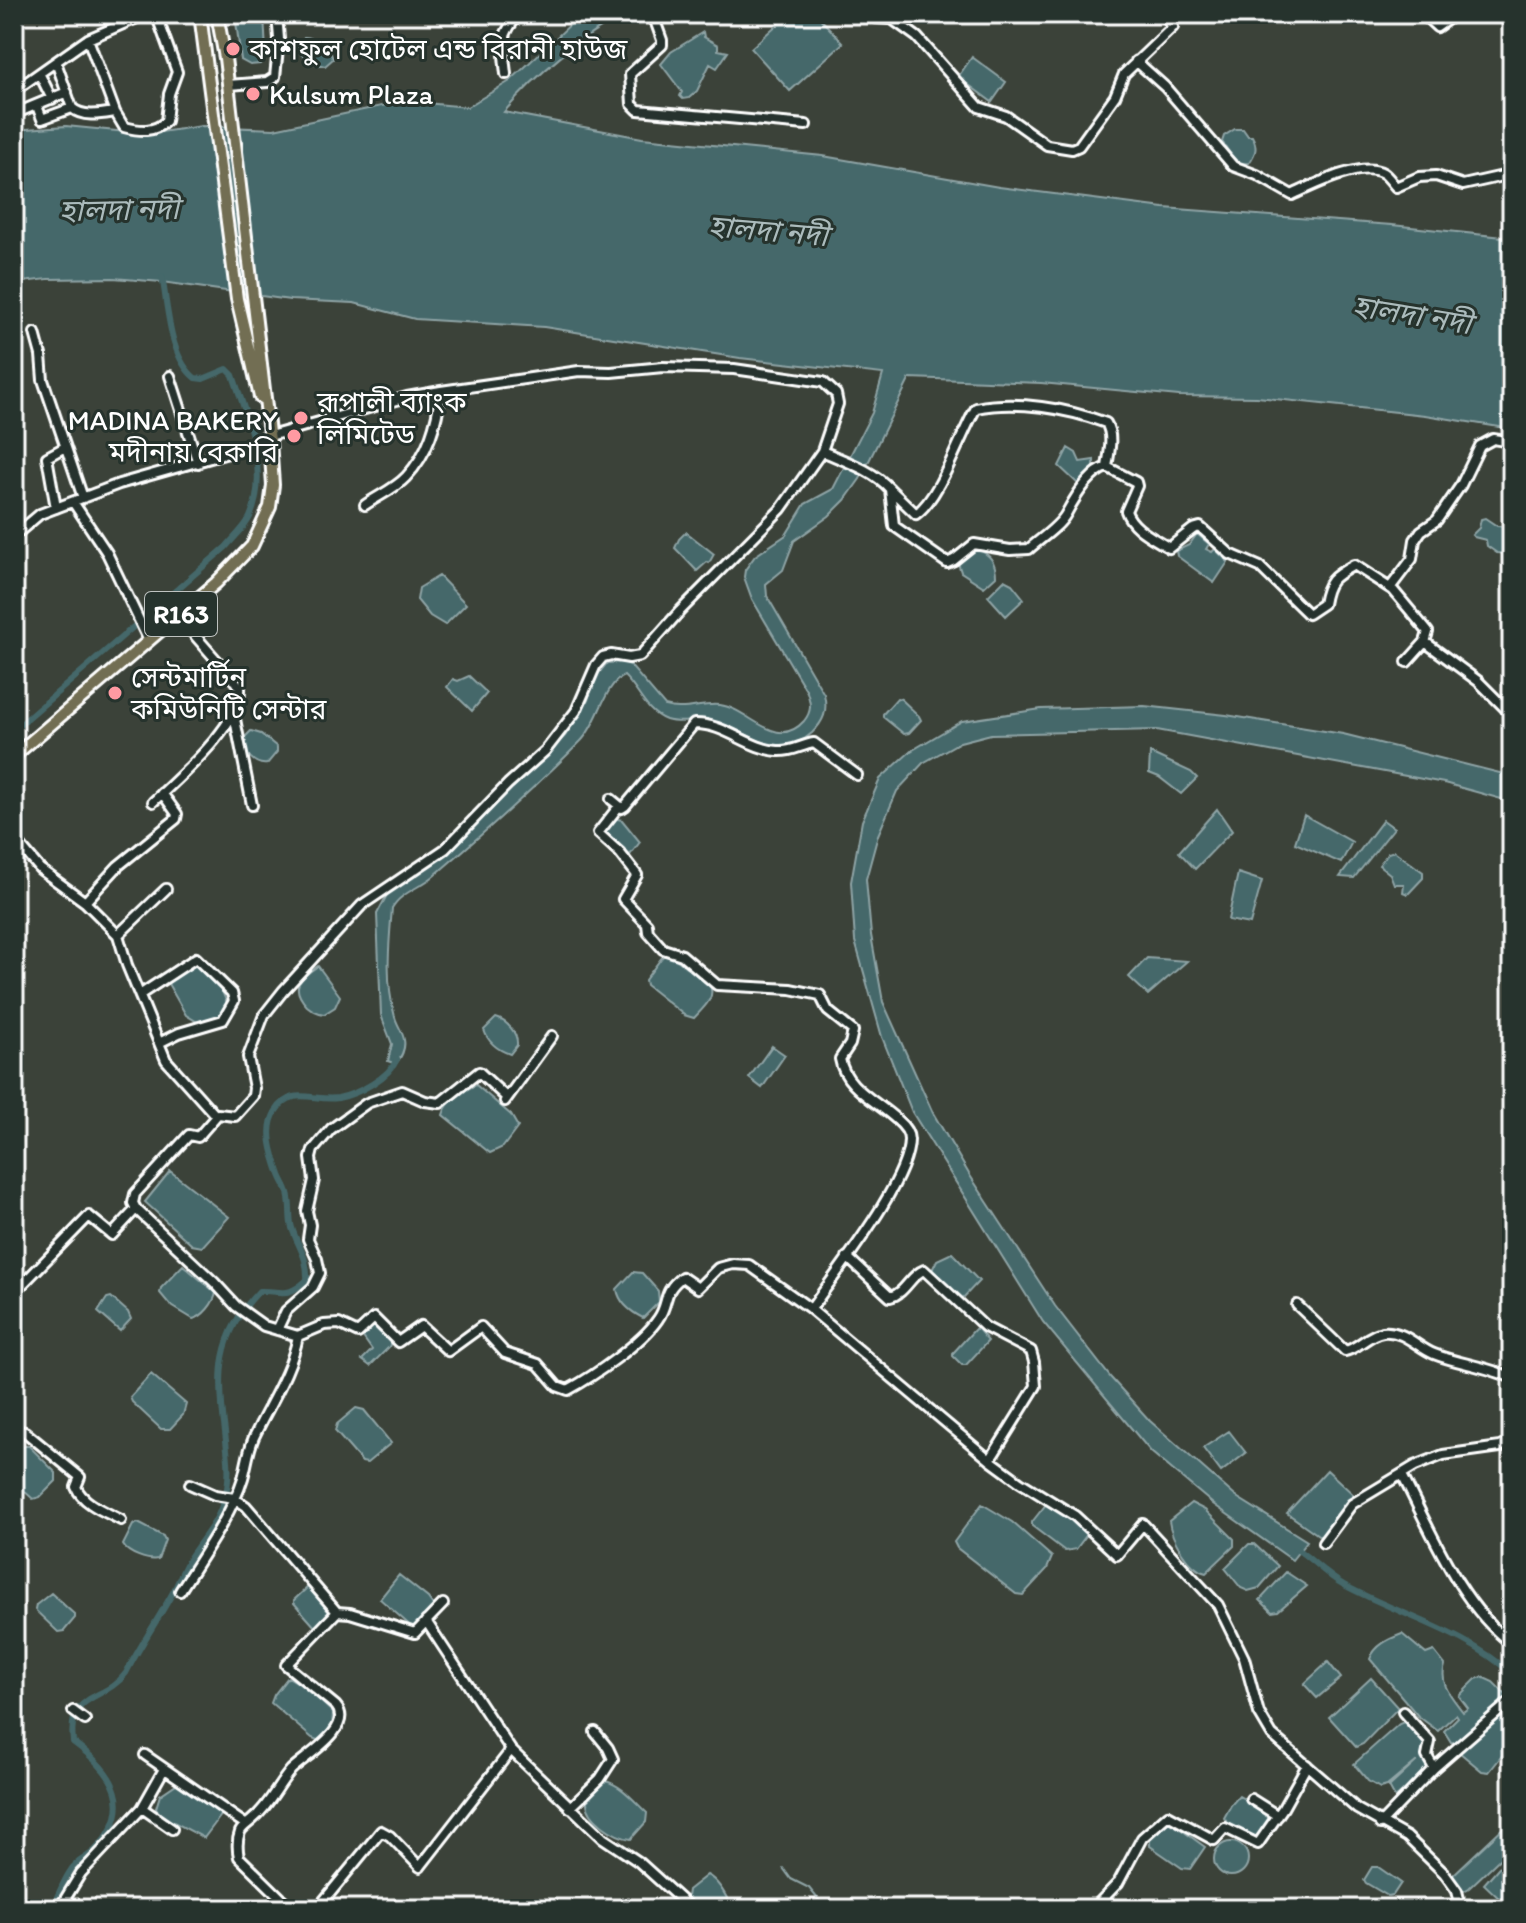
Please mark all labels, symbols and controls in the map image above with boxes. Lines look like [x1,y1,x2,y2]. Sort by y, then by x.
place label: কাশফুল হোটেল এন্ড বিরানী হাউজ [248,32,628,66]
marker: কাশফুল হোটেল এন্ড বিরানী হাউজ [224,40,242,58]
place label: Kulsum Plaza [269,77,434,111]
marker: Kulsum Plaza [244,85,262,103]
water label: হালদা নদী [59,190,184,229]
water label: হালদা নদী [707,207,834,255]
water label: হালদা নদী [1350,287,1479,343]
place label: রূপালী ব্যাংক লিমিটেড [316,385,467,451]
place label: MADINA BAKERY মদীনায় বেকারি [68,403,278,469]
marker: রূপালী ব্যাংক লিমিটেড [292,409,310,427]
marker: MADINA BAKERY মদীনায় বেকারি [285,427,303,445]
road number: R163 [145,592,217,636]
place label: সেন্টমার্টিন কমিউনিটি সেন্টার [130,659,327,726]
marker: সেন্টমার্টিন কমিউনিটি সেন্টার [106,684,124,702]

